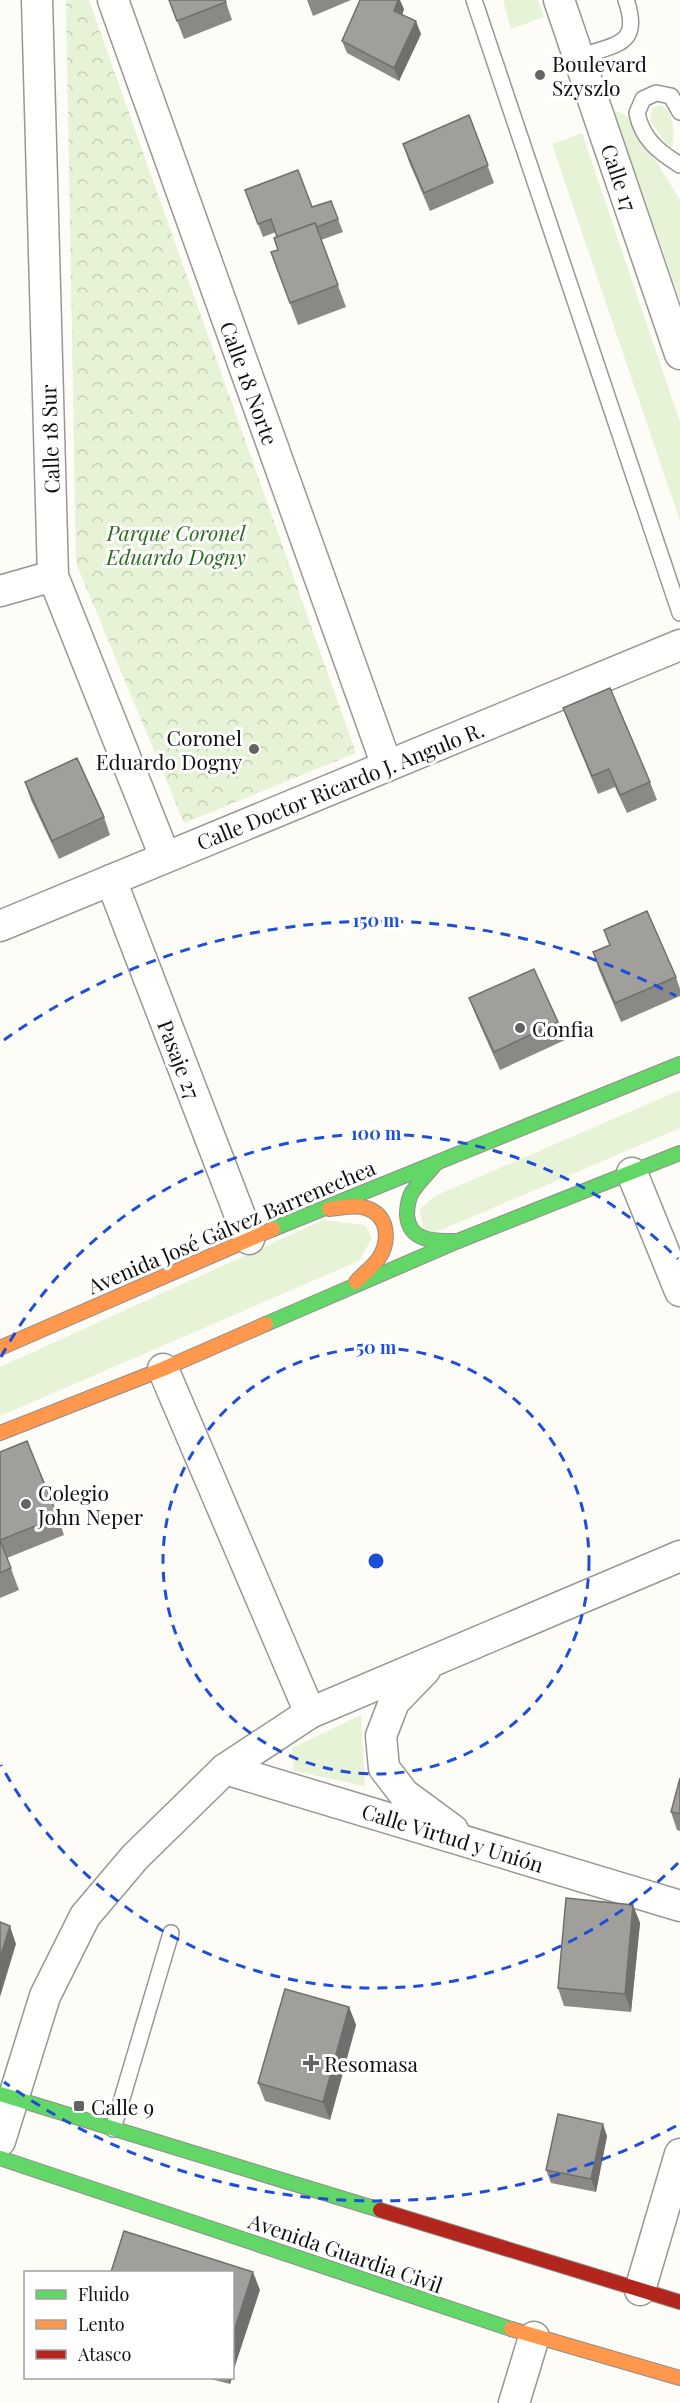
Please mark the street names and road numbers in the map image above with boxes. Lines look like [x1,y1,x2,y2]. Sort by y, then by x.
street label: Calle 17 [596,140,645,215]
street label: Calle 18 Norte [215,317,285,449]
street label: Calle 18 Sur [33,383,65,494]
street label: Calle Doctor Ricardo J. Angulo R. [192,714,488,856]
street label: Pasaje 27 [152,1015,208,1103]
street label: Avenida José Gálvez Barrenechea [82,1152,380,1300]
street label: Calle Virtud y Unión [359,1796,548,1878]
street label: Avenida Guardia Civil [244,2205,447,2298]

